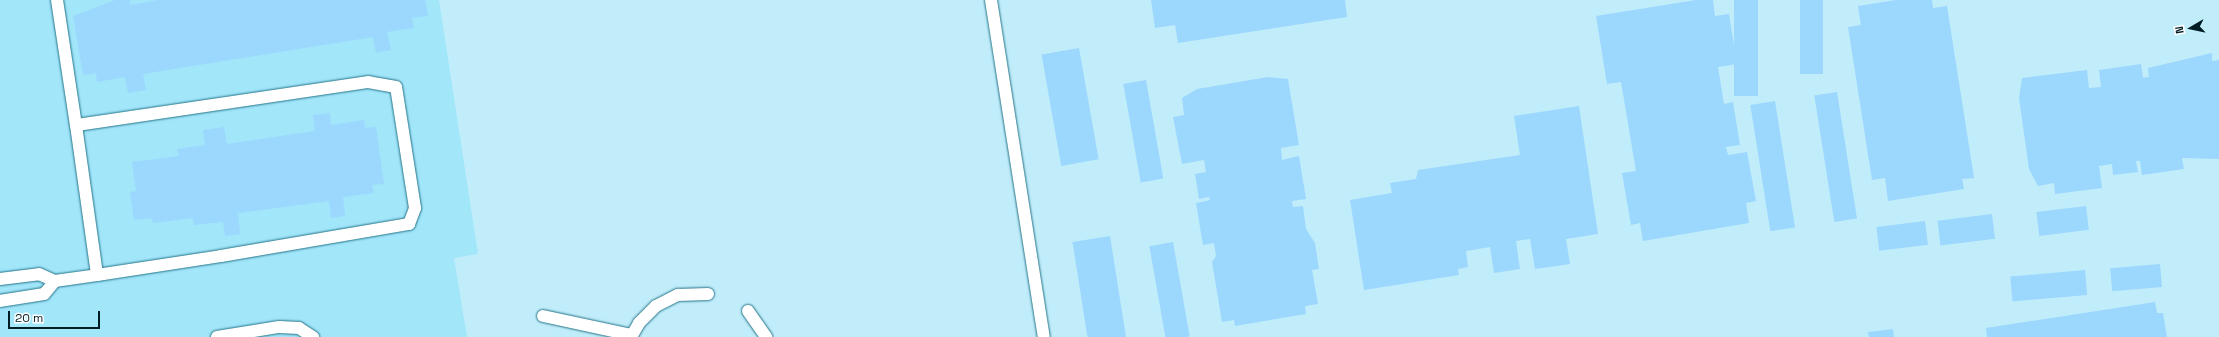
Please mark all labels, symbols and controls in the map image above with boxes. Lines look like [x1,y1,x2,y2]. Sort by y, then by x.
north arrow [2171,8,2211,48]
text: N [2172,25,2187,35]
scale bar [10,303,102,329]
text: 20 m [15,310,43,326]

